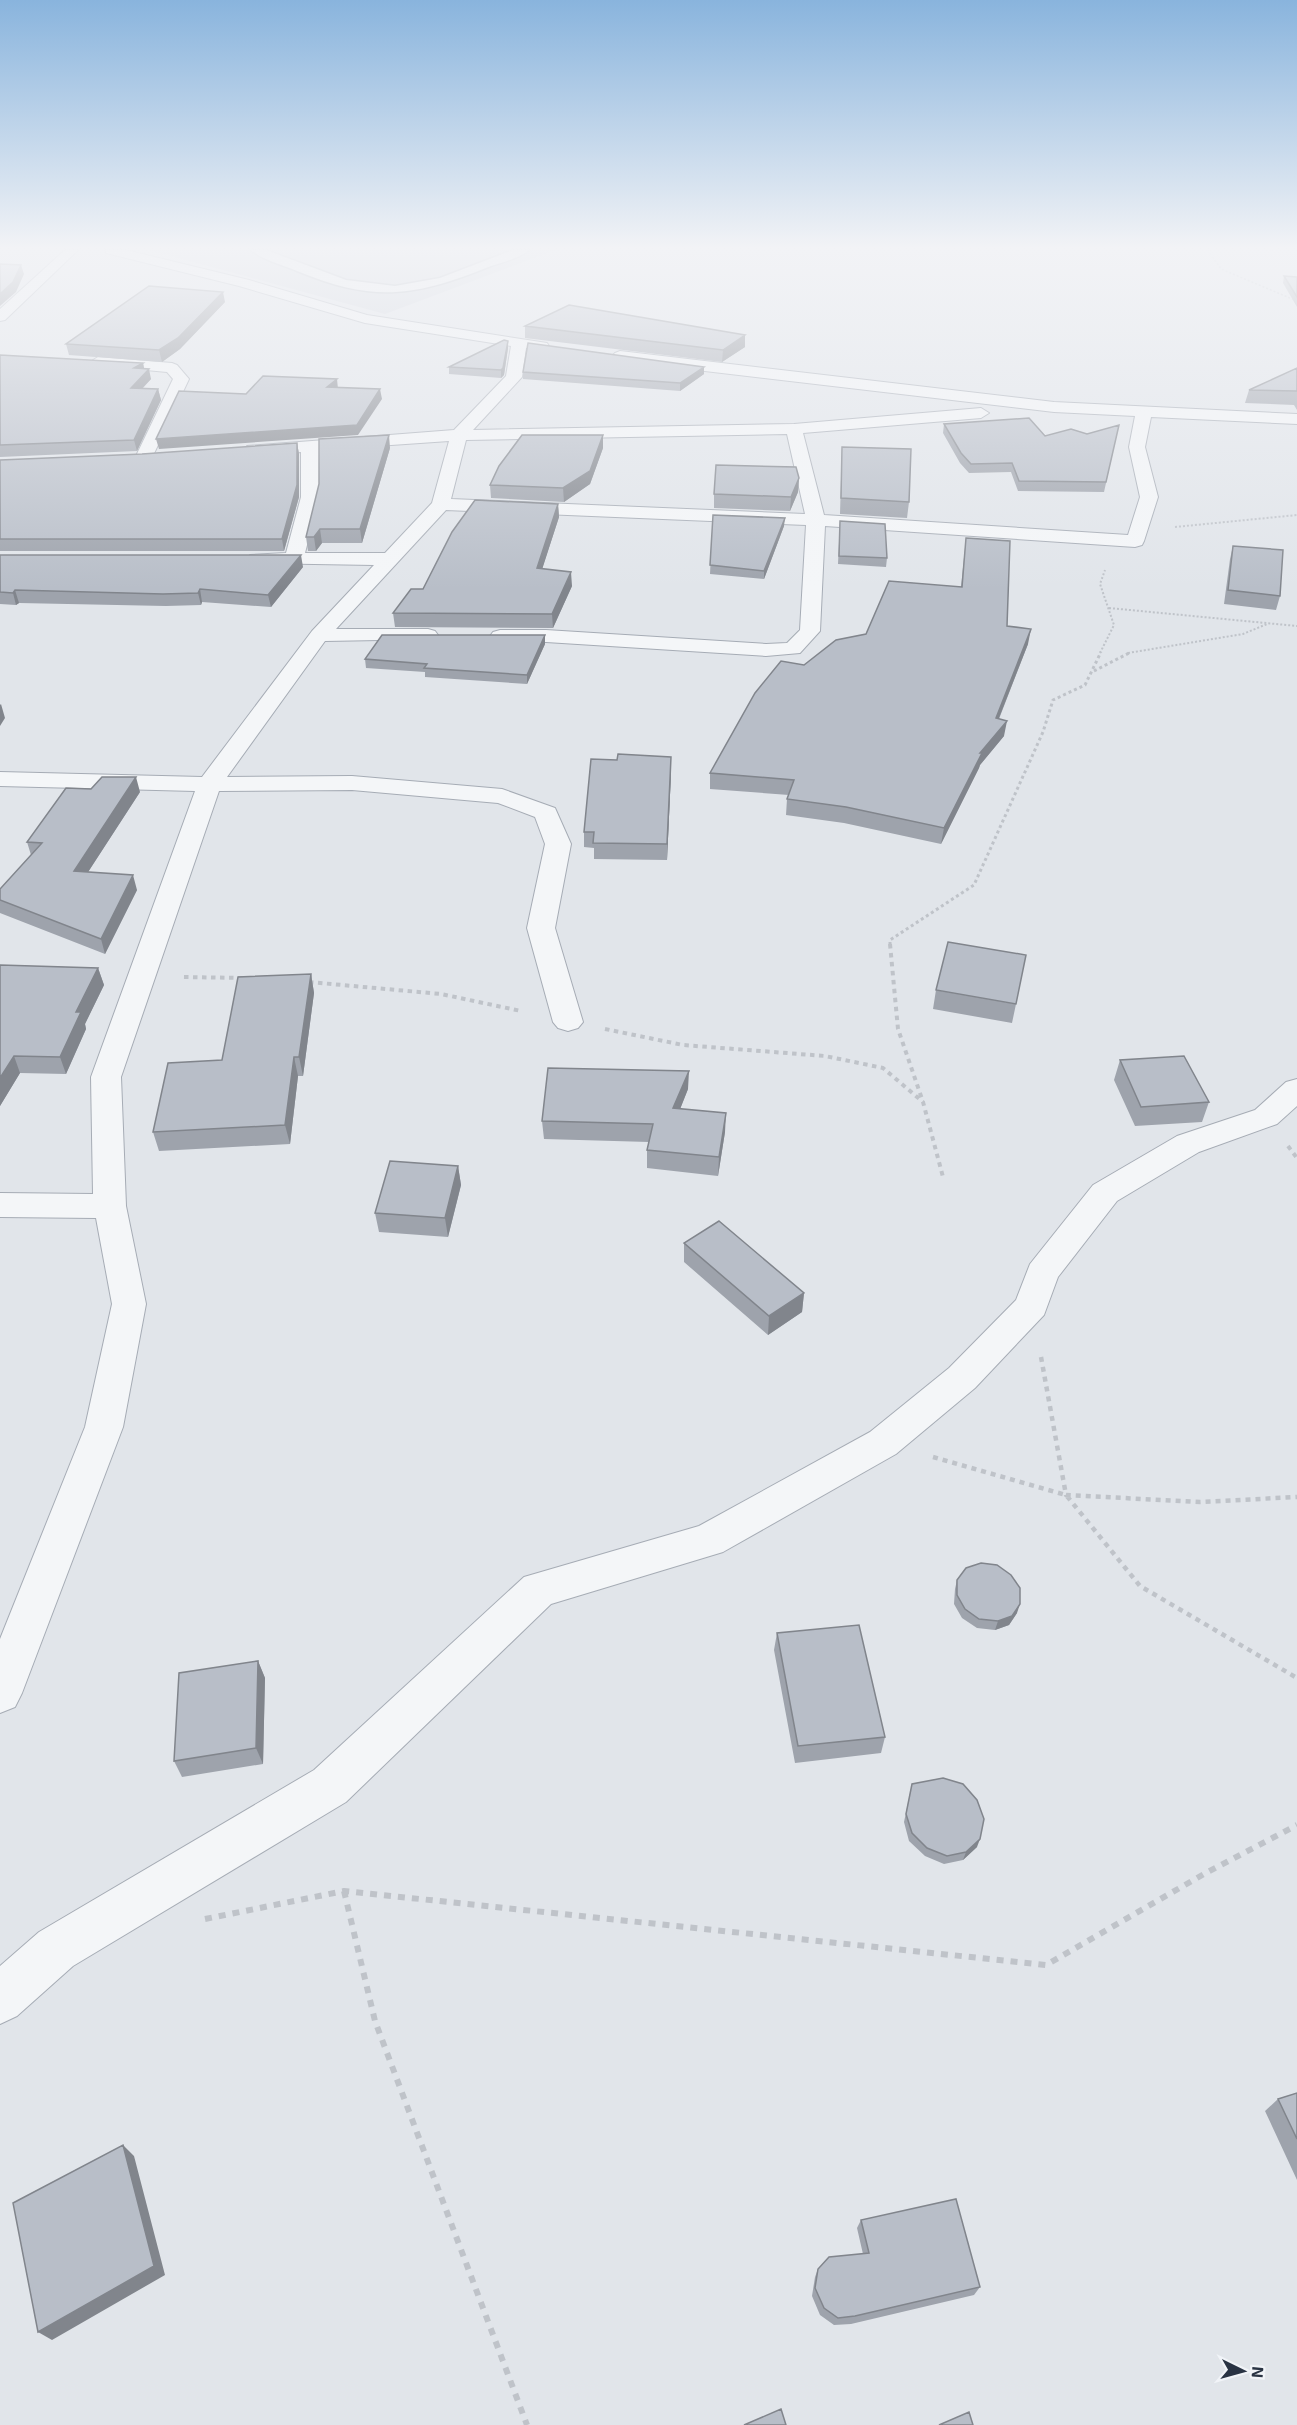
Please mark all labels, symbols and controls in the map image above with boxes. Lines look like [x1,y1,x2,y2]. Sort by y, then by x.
north arrow [1213,2341,1273,2401]
text: N [1248,2366,1268,2379]

